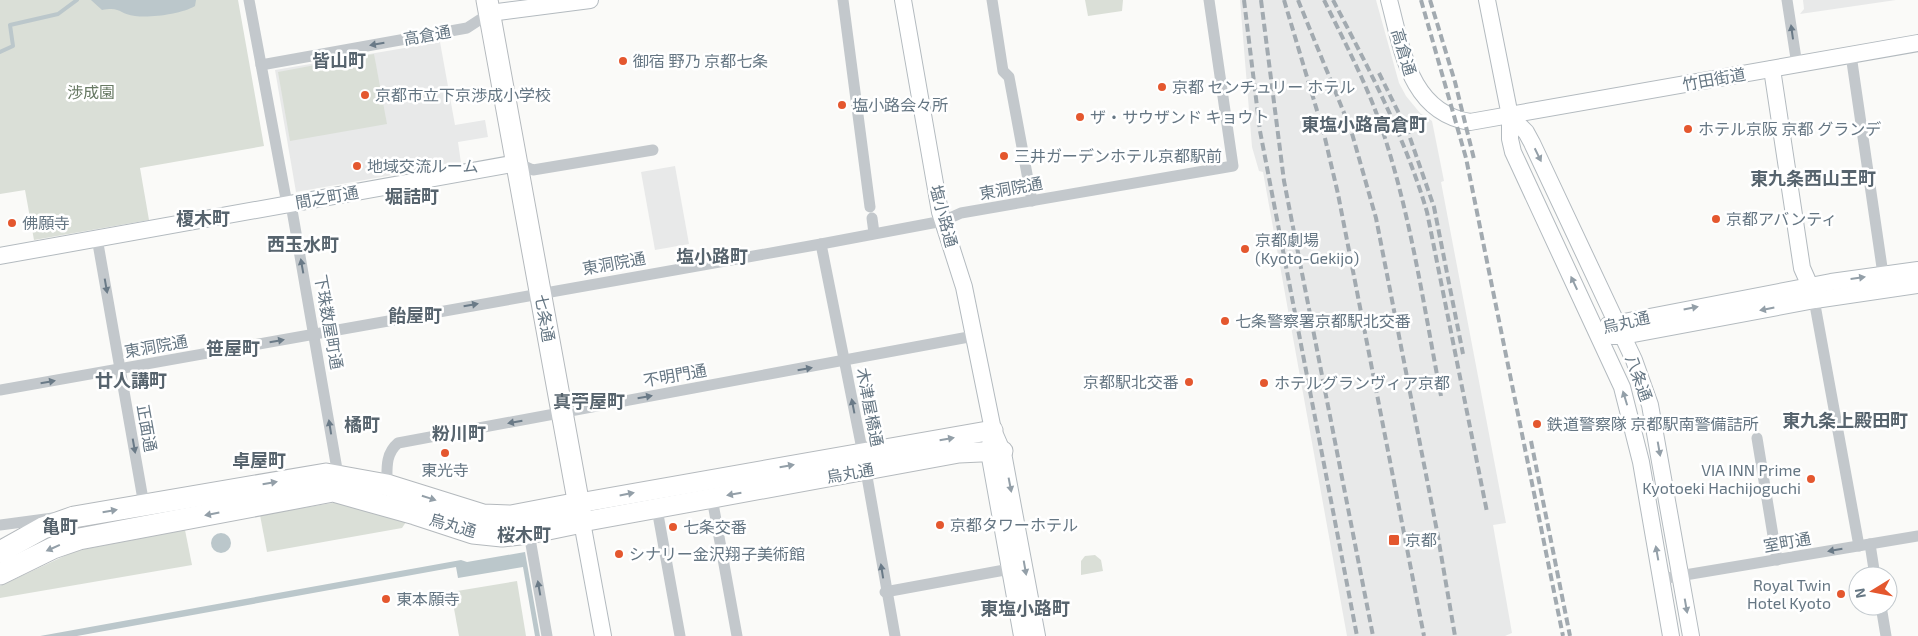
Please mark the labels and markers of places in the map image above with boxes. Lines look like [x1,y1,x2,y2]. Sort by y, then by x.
place label: 御宿 野乃 京都七条 [633,51,768,70]
marker: 御宿 野乃 京都七条 [617,55,629,67]
place label: 京都 センチュリー ホテル [1172,77,1355,96]
marker: 京都 センチュリー ホテル [1156,81,1168,93]
place label: 京都市立下京渉成小学校 [375,85,551,104]
marker: 京都市立下京渉成小学校 [359,89,371,101]
place label: 塩小路会々所 [852,95,948,114]
marker: 塩小路会々所 [836,99,848,111]
place label: ザ・サウザンド キョウト [1090,107,1270,126]
marker: ザ・サウザンド キョウト [1074,111,1086,123]
place label: ホテル京阪 京都 グランデ [1698,119,1881,138]
marker: ホテル京阪 京都 グランデ [1682,123,1694,135]
place label: 三井ガーデンホテル京都駅前 [1014,146,1222,165]
marker: 三井ガーデンホテル京都駅前 [998,150,1010,162]
place label: 地域交流ルーム [367,156,479,175]
marker: 地域交流ルーム [351,160,363,172]
place label: 京都アバンティ [1726,209,1837,228]
place label: 佛願寺 [22,213,70,232]
marker: 京都アバンティ [1710,213,1722,225]
marker: 佛願寺 [6,217,18,229]
place label: 京都劇場 (Kyoto-Gekijo) [1255,230,1359,268]
marker: 京都劇場 (Kyoto-Gekijo) [1239,243,1251,255]
place label: 七条警察署京都駅北交番 [1235,311,1411,330]
marker: 七条警察署京都駅北交番 [1219,315,1231,327]
place label: 京都駅北交番 [1083,372,1179,391]
place label: ホテルグランヴィア京都 [1274,373,1450,392]
marker: 京都駅北交番 [1183,376,1195,388]
marker: ホテルグランヴィア京都 [1258,377,1270,389]
place label: 鉄道警察隊 京都駅南警備詰所 [1547,414,1759,433]
marker: 鉄道警察隊 京都駅南警備詰所 [1531,418,1543,430]
marker: 東光寺 [439,447,451,459]
place label: 東光寺 [421,460,469,479]
place label: VIA INN Prime Kyotoeki Hachijoguchi [1642,460,1801,498]
marker: VIA INN Prime Kyotoeki Hachijoguchi [1805,473,1817,485]
place label: 京都タワーホテル [950,515,1078,534]
place label: 七条交番 [683,517,747,536]
marker: 京都タワーホテル [934,519,946,531]
marker: 七条交番 [667,521,679,533]
place label: 京都 [1405,530,1437,549]
marker: 京都 [1387,533,1401,547]
place label: シナリー金沢翔子美術館 [629,544,805,563]
marker: シナリー金沢翔子美術館 [613,548,625,560]
place label: Royal Twin Hotel Kyoto [1747,575,1831,612]
marker: Royal Twin Hotel Kyoto [1835,588,1847,600]
place label: 東本願寺 [396,589,460,608]
marker: 東本願寺 [380,593,392,605]

